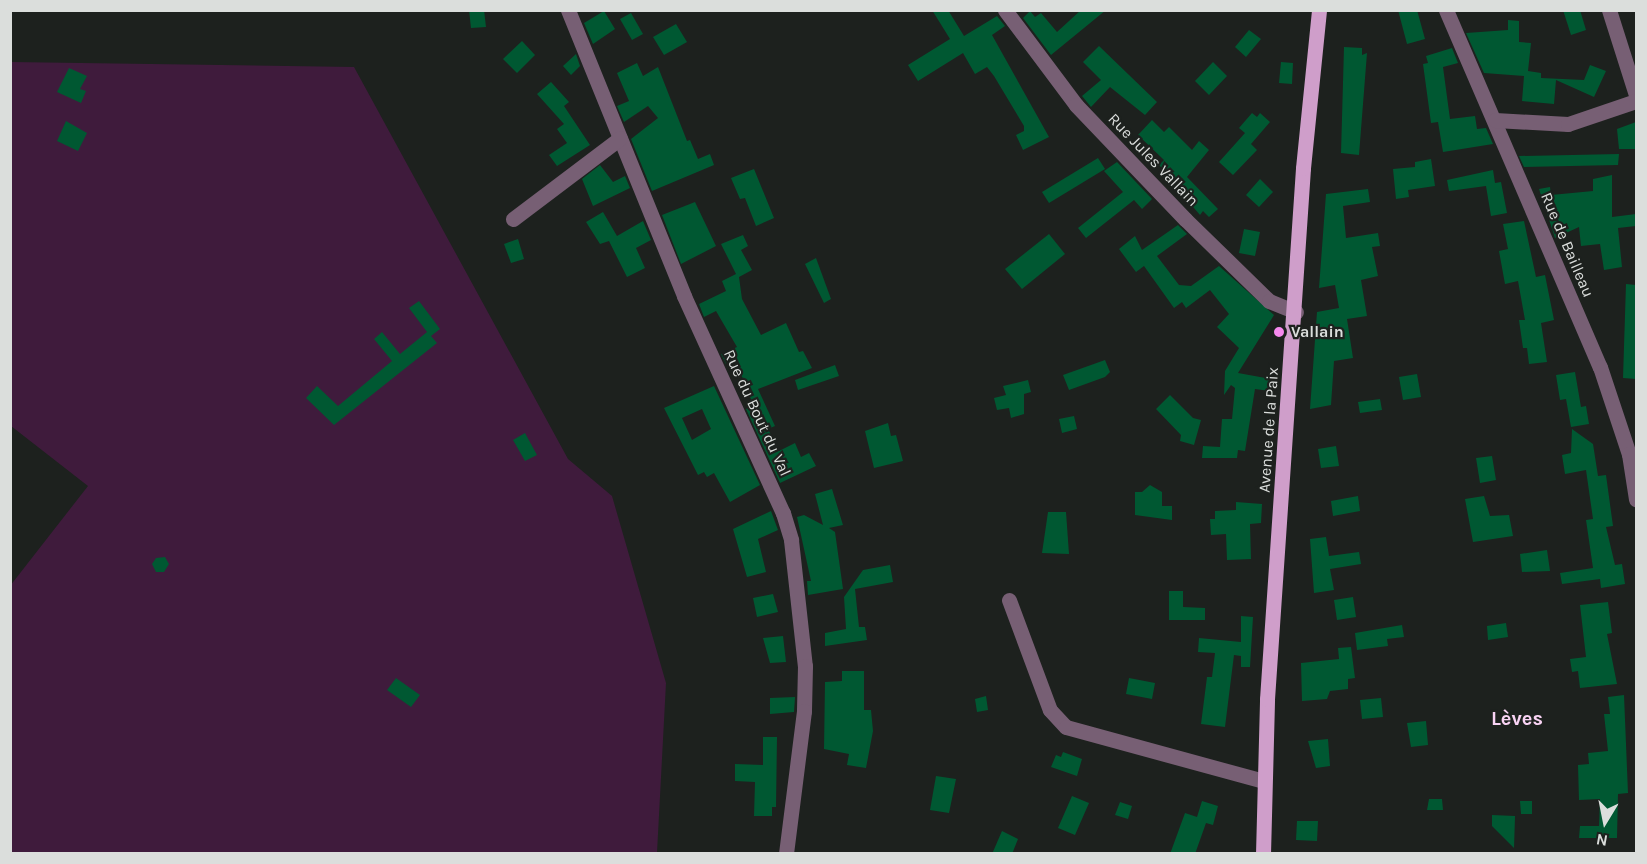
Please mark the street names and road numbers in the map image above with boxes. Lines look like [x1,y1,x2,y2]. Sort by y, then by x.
street label: Rue Jules Vallain [1104,109,1202,211]
street label: Rue de Bailleau [1536,190,1598,300]
street label: Rue du Bout du Val [719,347,795,479]
street label: Avenue de la Paix [1255,367,1283,493]

